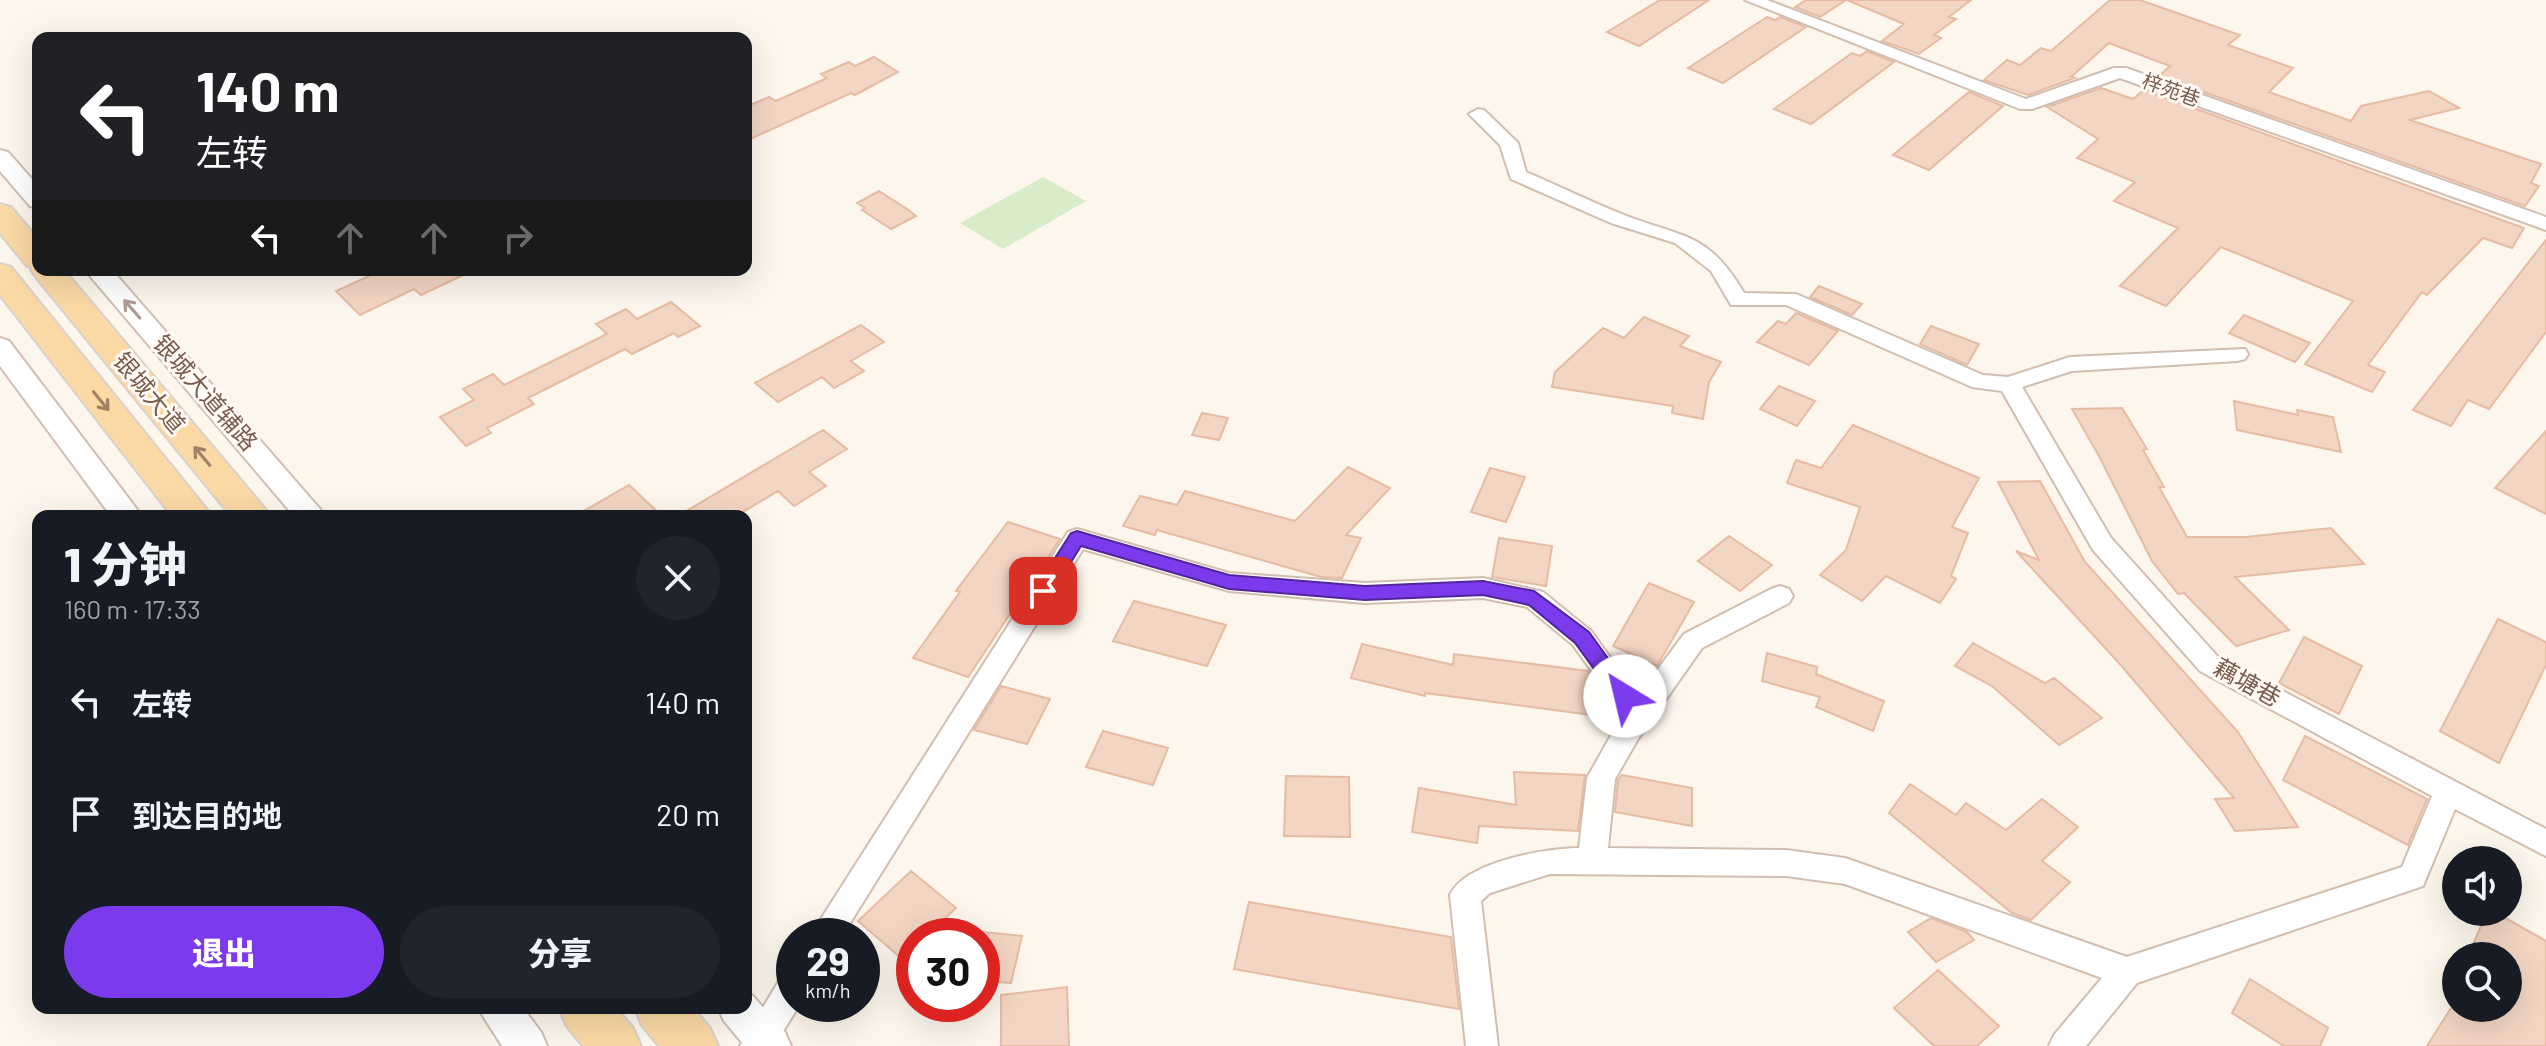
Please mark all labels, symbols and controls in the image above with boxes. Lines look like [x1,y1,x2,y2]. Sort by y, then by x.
text: 140 m [196,56,340,123]
icon: left [64,64,168,168]
street label: 梓苑巷 [2139,68,2204,111]
text: 左转 [196,130,268,173]
icon: left [244,216,288,260]
icon: ahead [328,216,372,260]
icon: ahead [412,216,456,260]
icon: right [496,216,540,260]
one-way arrow [123,299,141,320]
street label: 银城大道辅路 [148,328,264,456]
street label: 银城大道 [108,346,192,438]
one-way arrow [92,390,110,411]
one-way arrow [193,446,211,467]
text: 1 分钟 [64,534,187,592]
button: close [636,536,720,620]
pin [1009,557,1077,625]
icon: arrive [1021,569,1065,613]
text: 160 m · 17:33 [64,593,201,624]
street label: 藕塘巷 [2209,652,2286,712]
position arrow [1583,654,1667,738]
icon: left [64,680,108,724]
text: 140 m [645,684,720,720]
text: 左转 [132,685,192,721]
icon: arrive [64,792,108,836]
text: 20 m [656,796,720,832]
text: 到达目的地 [132,797,282,833]
map controls [2442,846,2522,1022]
button: sound [2442,846,2522,926]
button: 退出 [64,906,384,998]
button: 分享 [400,906,720,998]
speed limit sign: 30 [896,918,1000,1022]
text: 29 [806,936,850,984]
button: search [2442,942,2522,1022]
text: km/h [805,978,851,1002]

